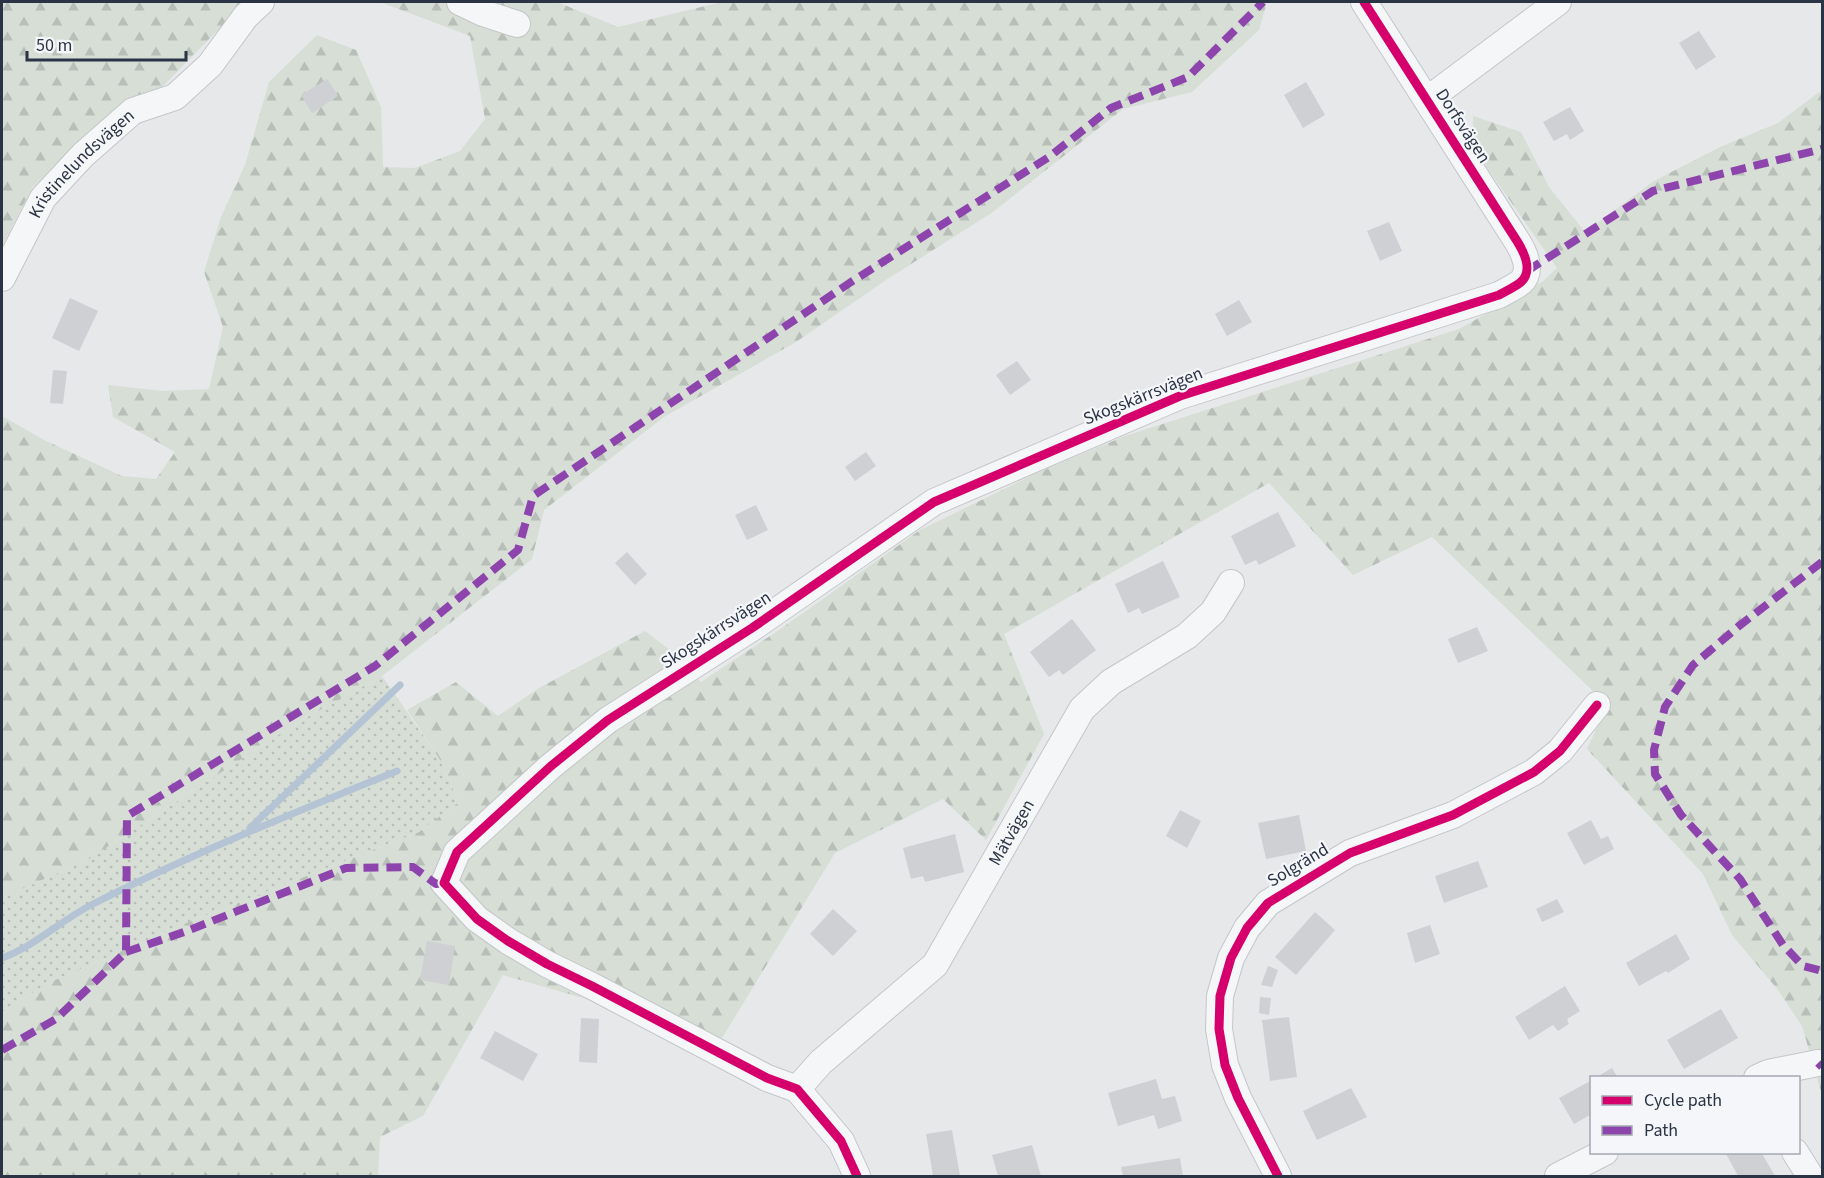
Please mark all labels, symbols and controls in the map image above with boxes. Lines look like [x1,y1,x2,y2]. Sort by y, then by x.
scale bar [27,24,186,62]
text: 50 m [36,33,72,58]
street label: Dorfsvägen [1429,84,1497,168]
street label: Kristinelundsvägen [22,103,140,222]
street label: Skogskärrsvägen [1079,361,1207,431]
street label: Skogskärrsvägen [656,585,776,675]
street label: Mätvägen [982,794,1040,870]
street label: Solgränd [1263,837,1333,893]
legend [1590,1076,1800,1154]
text: Cycle path [1644,1088,1722,1113]
text: Path [1644,1118,1678,1143]

